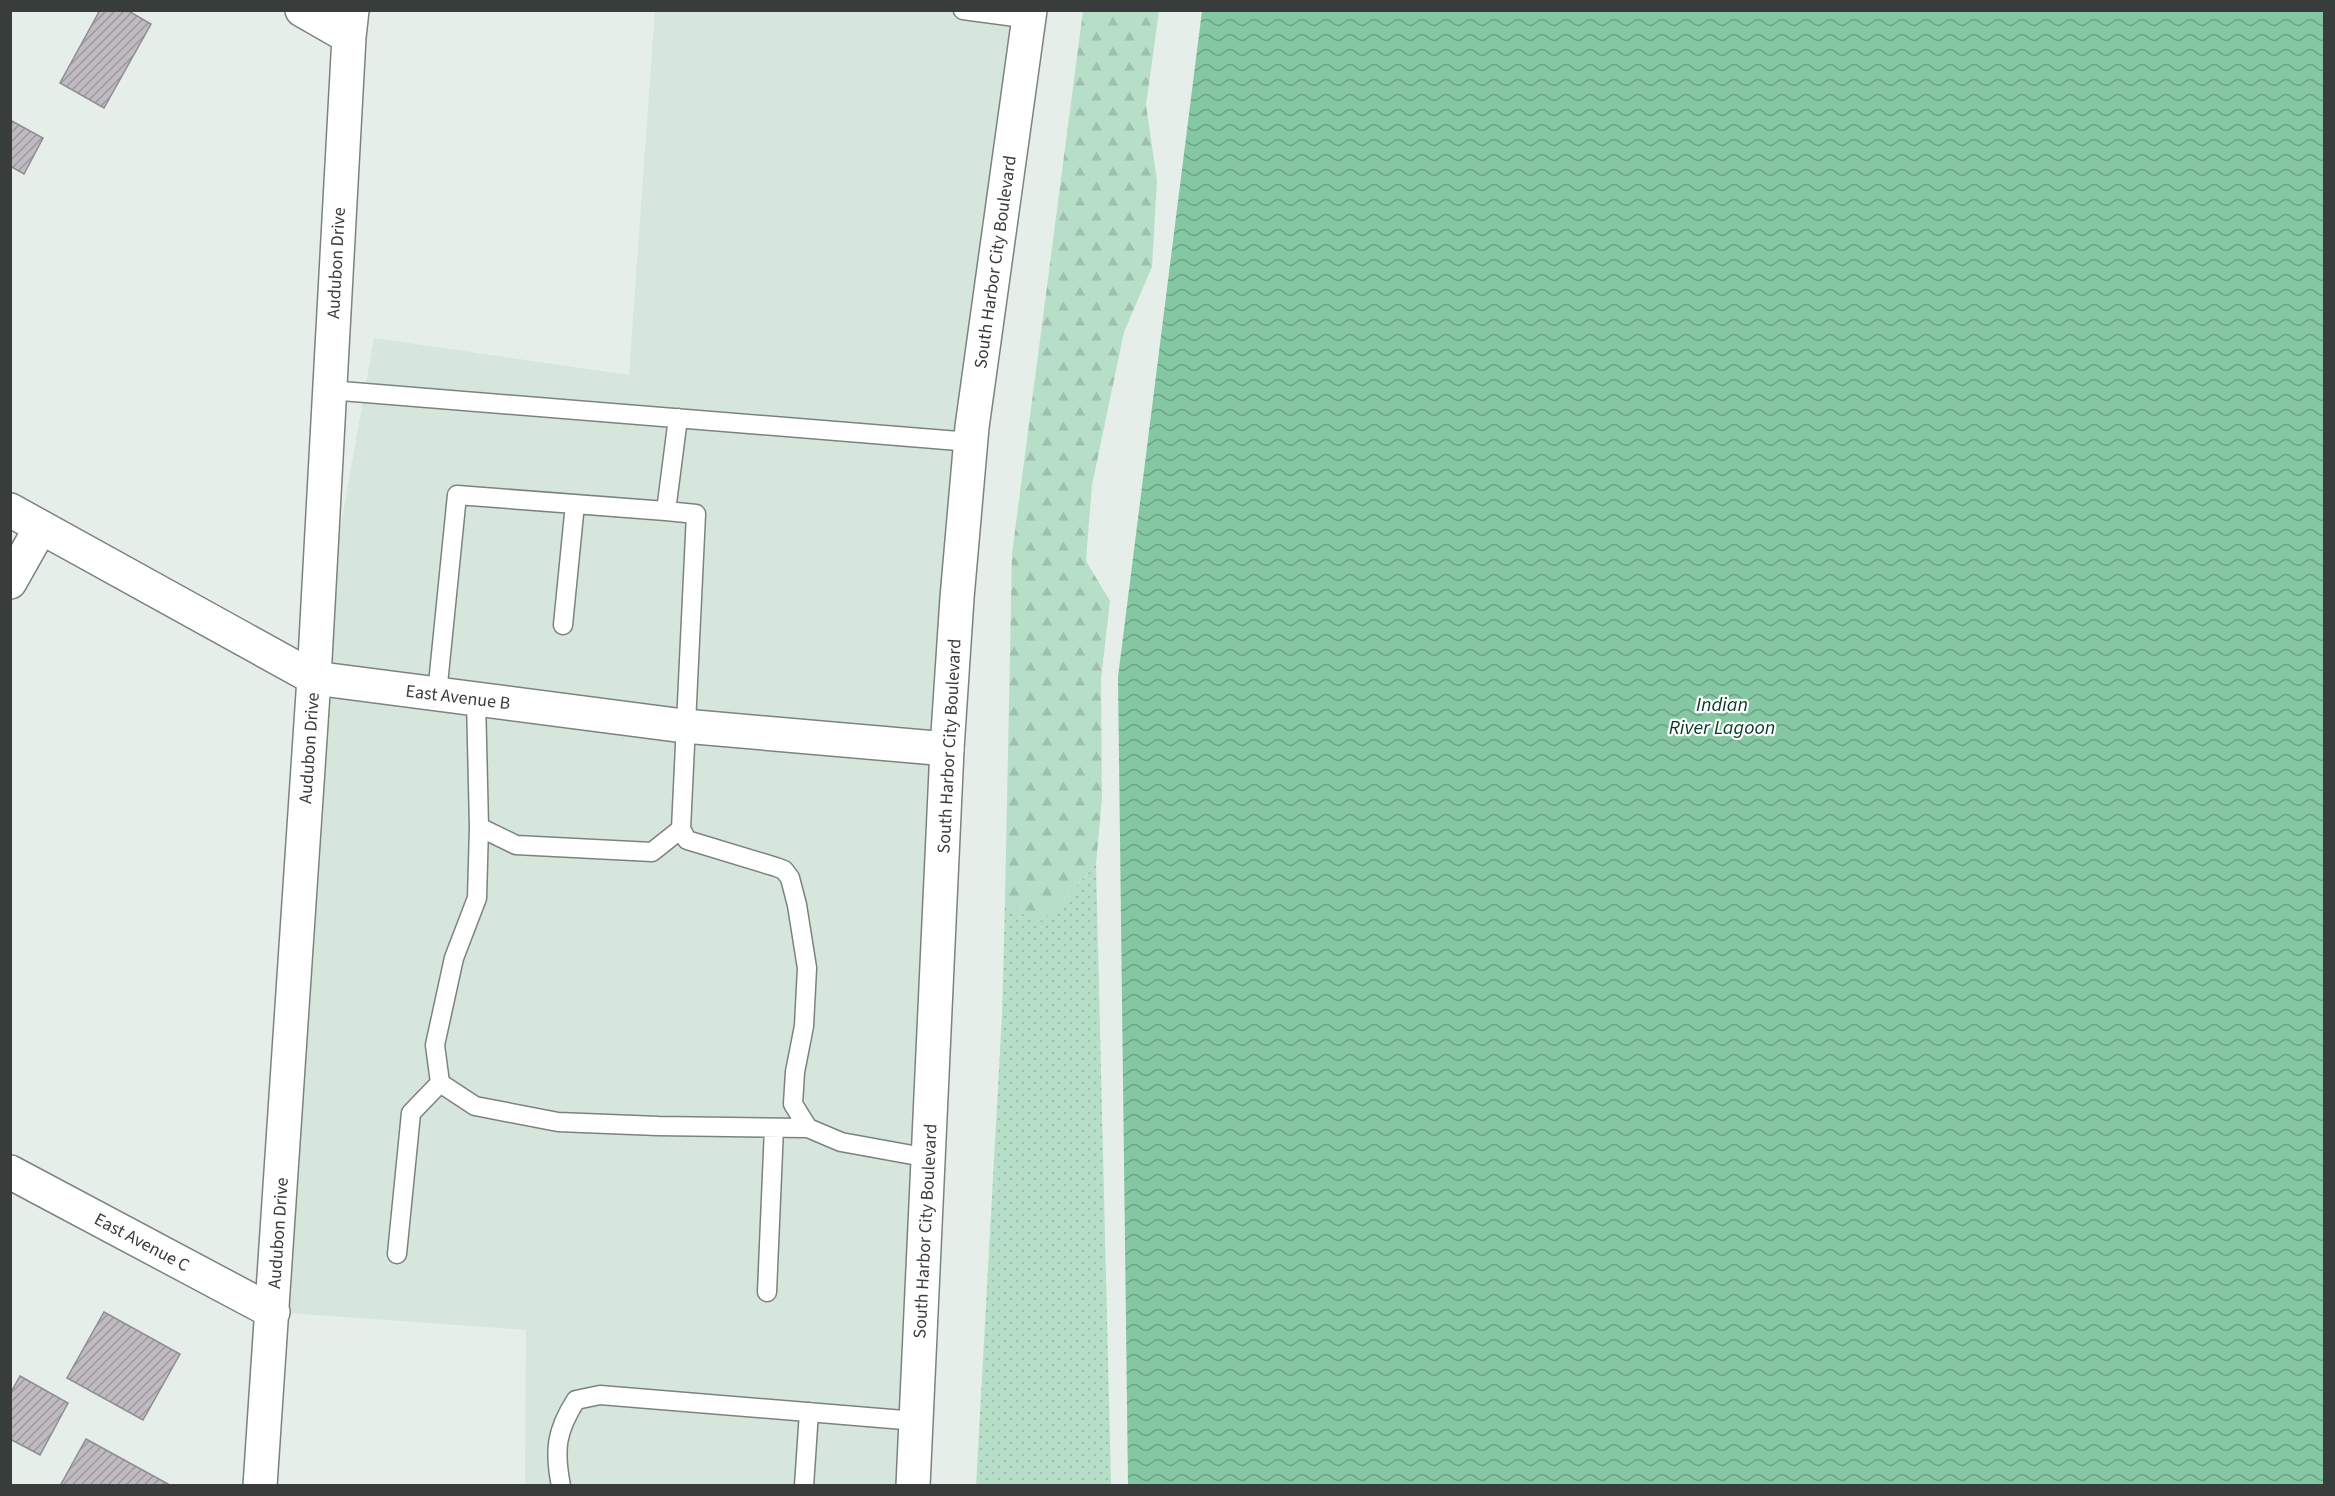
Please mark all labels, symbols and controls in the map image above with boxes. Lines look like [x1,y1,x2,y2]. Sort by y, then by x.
street label: South Harbor City Boulevard [968,154,1023,370]
street label: Audubon Drive [321,207,352,319]
street label: South Harbor City Boulevard [931,638,968,854]
street label: East Avenue B [404,679,512,716]
water label: Indian River Lagoon [1669,691,1775,742]
street label: Audubon Drive [293,692,326,804]
street label: South Harbor City Boulevard [907,1123,944,1339]
street label: Audubon Drive [262,1177,295,1289]
street label: East Avenue C [90,1207,194,1278]

